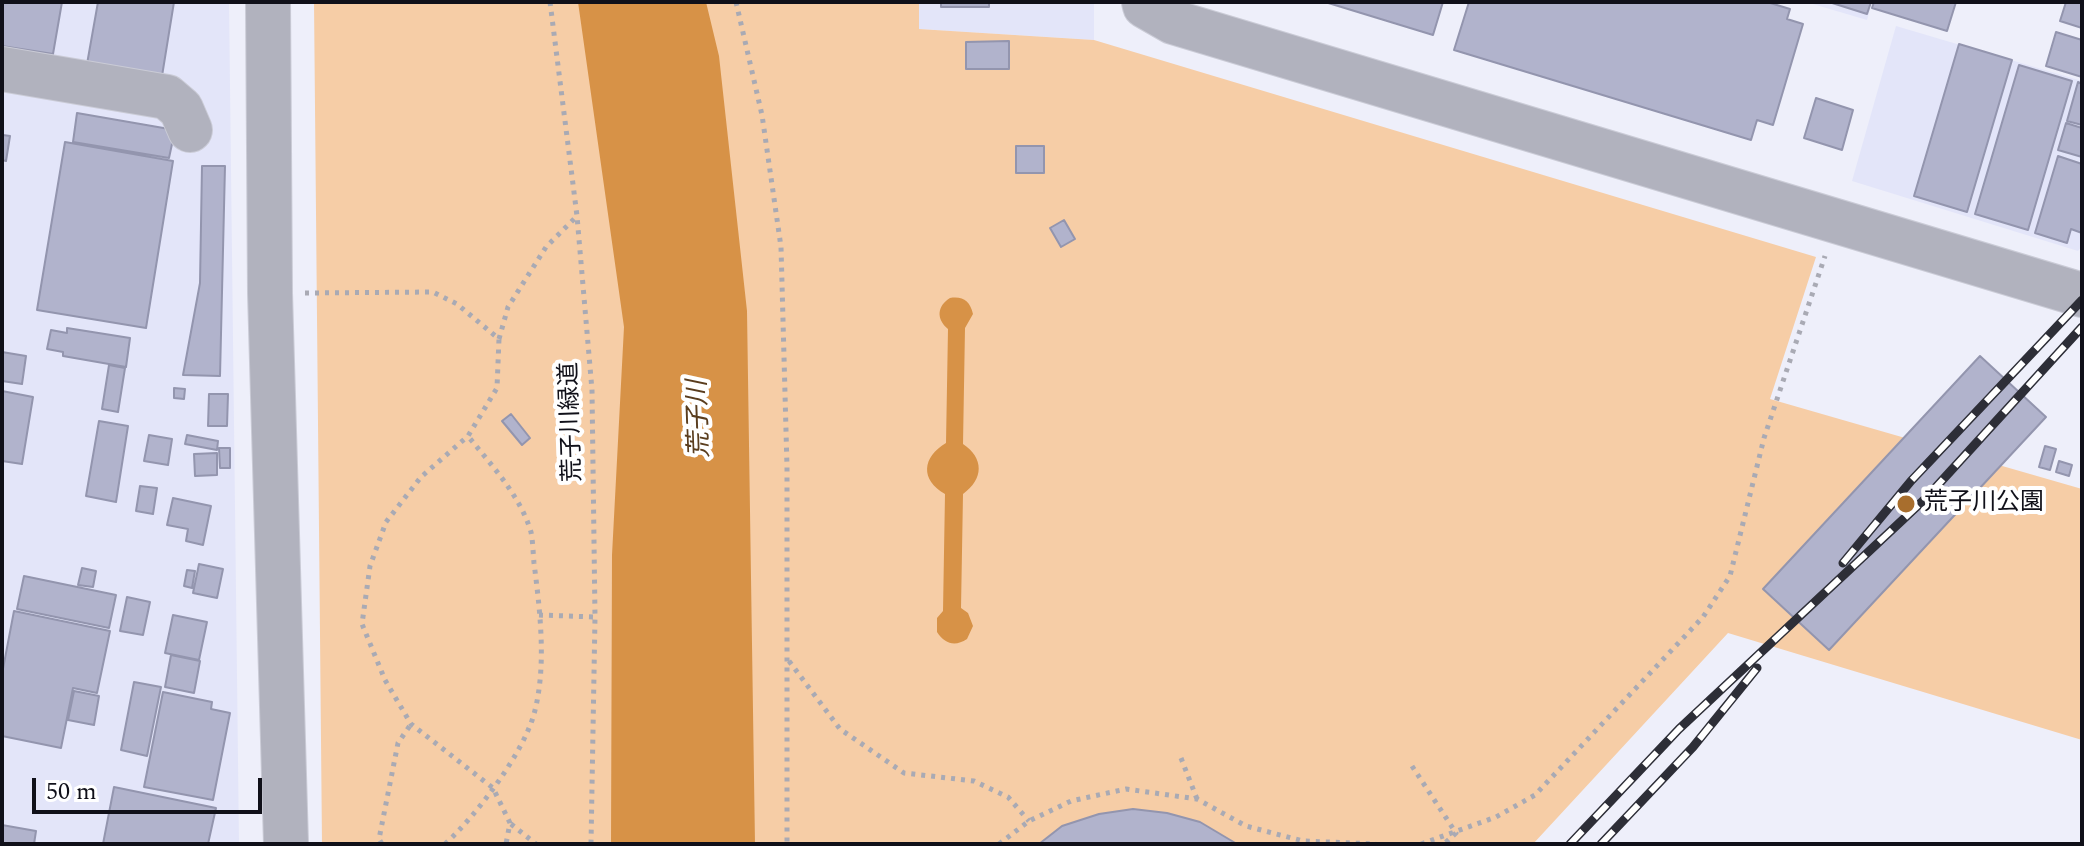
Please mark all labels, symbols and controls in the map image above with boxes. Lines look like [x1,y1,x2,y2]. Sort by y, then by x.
street label: 荒子川緑道 [557,362,589,482]
water label: 荒子川 [684,379,718,459]
place label: 荒子川公園 [1924,490,2044,518]
marker: 荒子川公園 [1895,493,1917,515]
scale bar [36,762,266,812]
text: 50 m [46,774,97,810]

